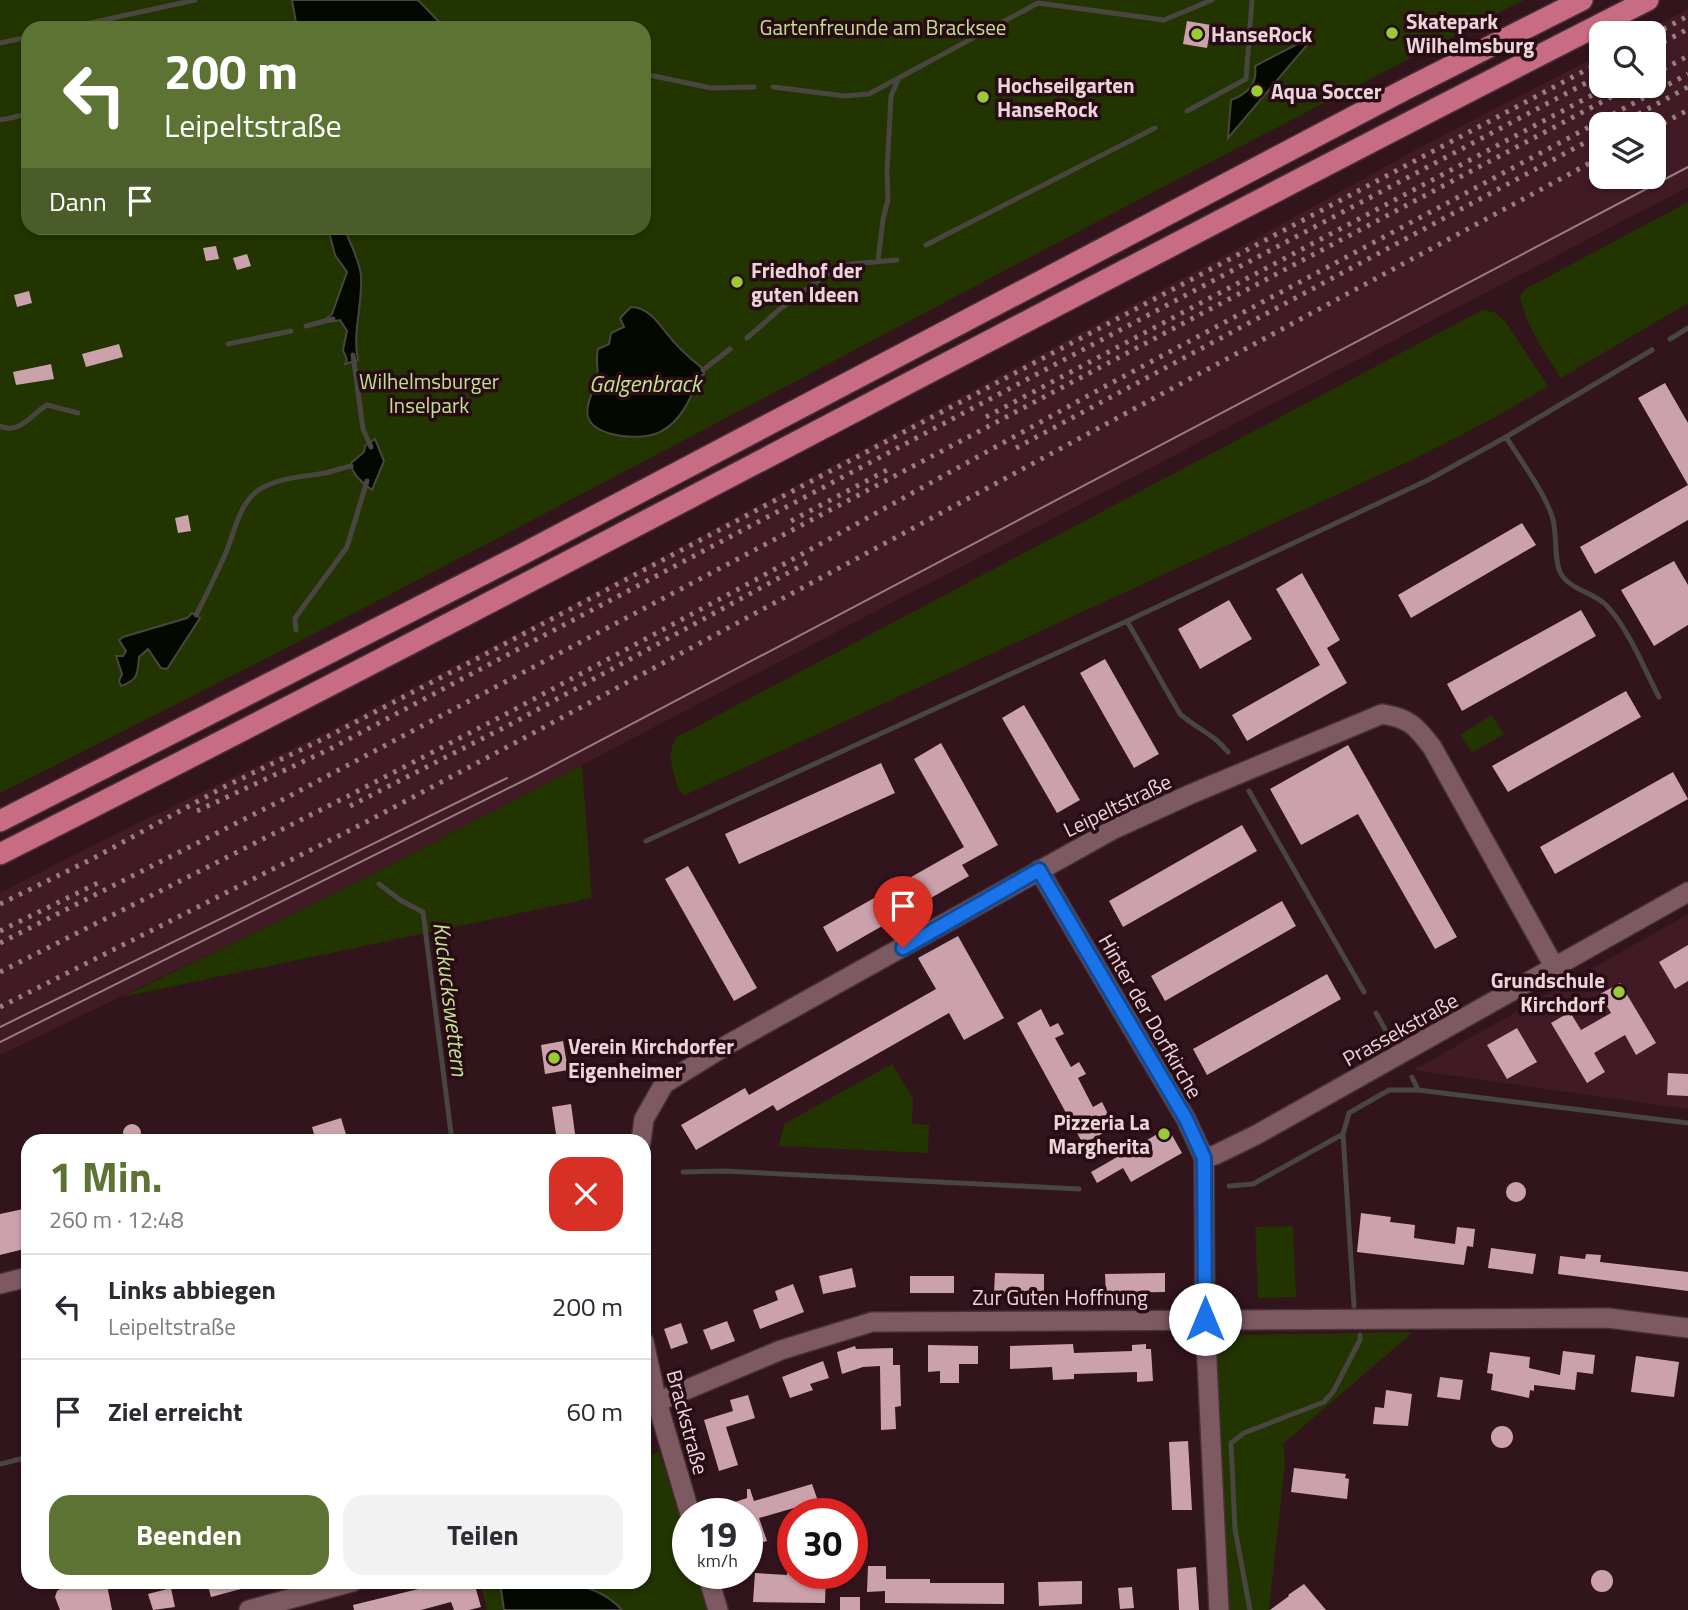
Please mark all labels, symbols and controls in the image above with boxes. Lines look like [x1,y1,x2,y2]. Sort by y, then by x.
place label: Skatepark Wilhelmsburg [1406,5,1534,61]
park label: Gartenfreunde am Bracksee [760,11,1006,43]
place label: HanseRock [1211,18,1313,50]
map controls [1589,21,1666,189]
button: search [1589,21,1666,98]
marker: Skatepark Wilhelmsburg [1384,25,1400,41]
marker: HanseRock [1189,26,1205,42]
text: 200 m [164,33,298,108]
icon: left [49,49,140,140]
place label: Hochseilgarten HanseRock [997,69,1135,125]
place label: Aqua Soccer [1271,75,1382,107]
marker: Aqua Soccer [1249,83,1265,99]
marker: Hochseilgarten HanseRock [975,89,991,105]
text: Leipeltstraße [164,101,342,149]
button: layers [1589,112,1666,189]
text: Dann [49,182,107,221]
icon: arrive [121,182,159,220]
place label: Friedhof der guten Ideen [751,254,862,310]
marker: Friedhof der guten Ideen [729,274,745,290]
park label: Wilhelmsburger Inselpark [359,365,499,421]
water label: Galgenbrack [589,366,704,401]
street label: Leipeltstraße [1058,765,1176,845]
pin [873,876,933,948]
icon: arrive [884,887,922,925]
water label: Kuckuckswettern [424,920,478,1078]
street label: Hinter der Dorfkirche [1091,928,1211,1104]
place label: Grundschule Kirchdorf [1491,964,1606,1020]
street label: Prassekstraße [1336,984,1464,1074]
marker: Grundschule Kirchdorf [1611,984,1627,1000]
place label: Verein Kirchdorfer Eigenheimer [568,1030,734,1086]
marker: Verein Kirchdorfer Eigenheimer [546,1050,562,1066]
place label: Pizzeria La Margherita [1048,1106,1150,1162]
marker: Pizzeria La Margherita [1156,1126,1172,1142]
text: 1 Min. [49,1144,163,1208]
button: close [549,1157,623,1231]
text: 260 m · 12:48 [49,1202,184,1237]
text: Links abbiegen [108,1270,276,1309]
street label: Zur Guten Hoffnung [972,1281,1148,1313]
position arrow [1168,1282,1242,1356]
text: 200 m [552,1287,623,1326]
icon: left [49,1288,87,1326]
text: Leipeltstraße [108,1309,236,1344]
street label: Brackstraße [659,1366,717,1478]
text: Ziel erreicht [108,1392,243,1431]
text: 60 m [566,1392,623,1431]
icon: arrive [49,1393,87,1431]
button: Beenden [49,1495,329,1575]
button: Teilen [343,1495,623,1575]
speed limit sign: 30 [777,1498,868,1589]
text: 19 [698,1507,737,1561]
text: km/h [697,1547,738,1574]

